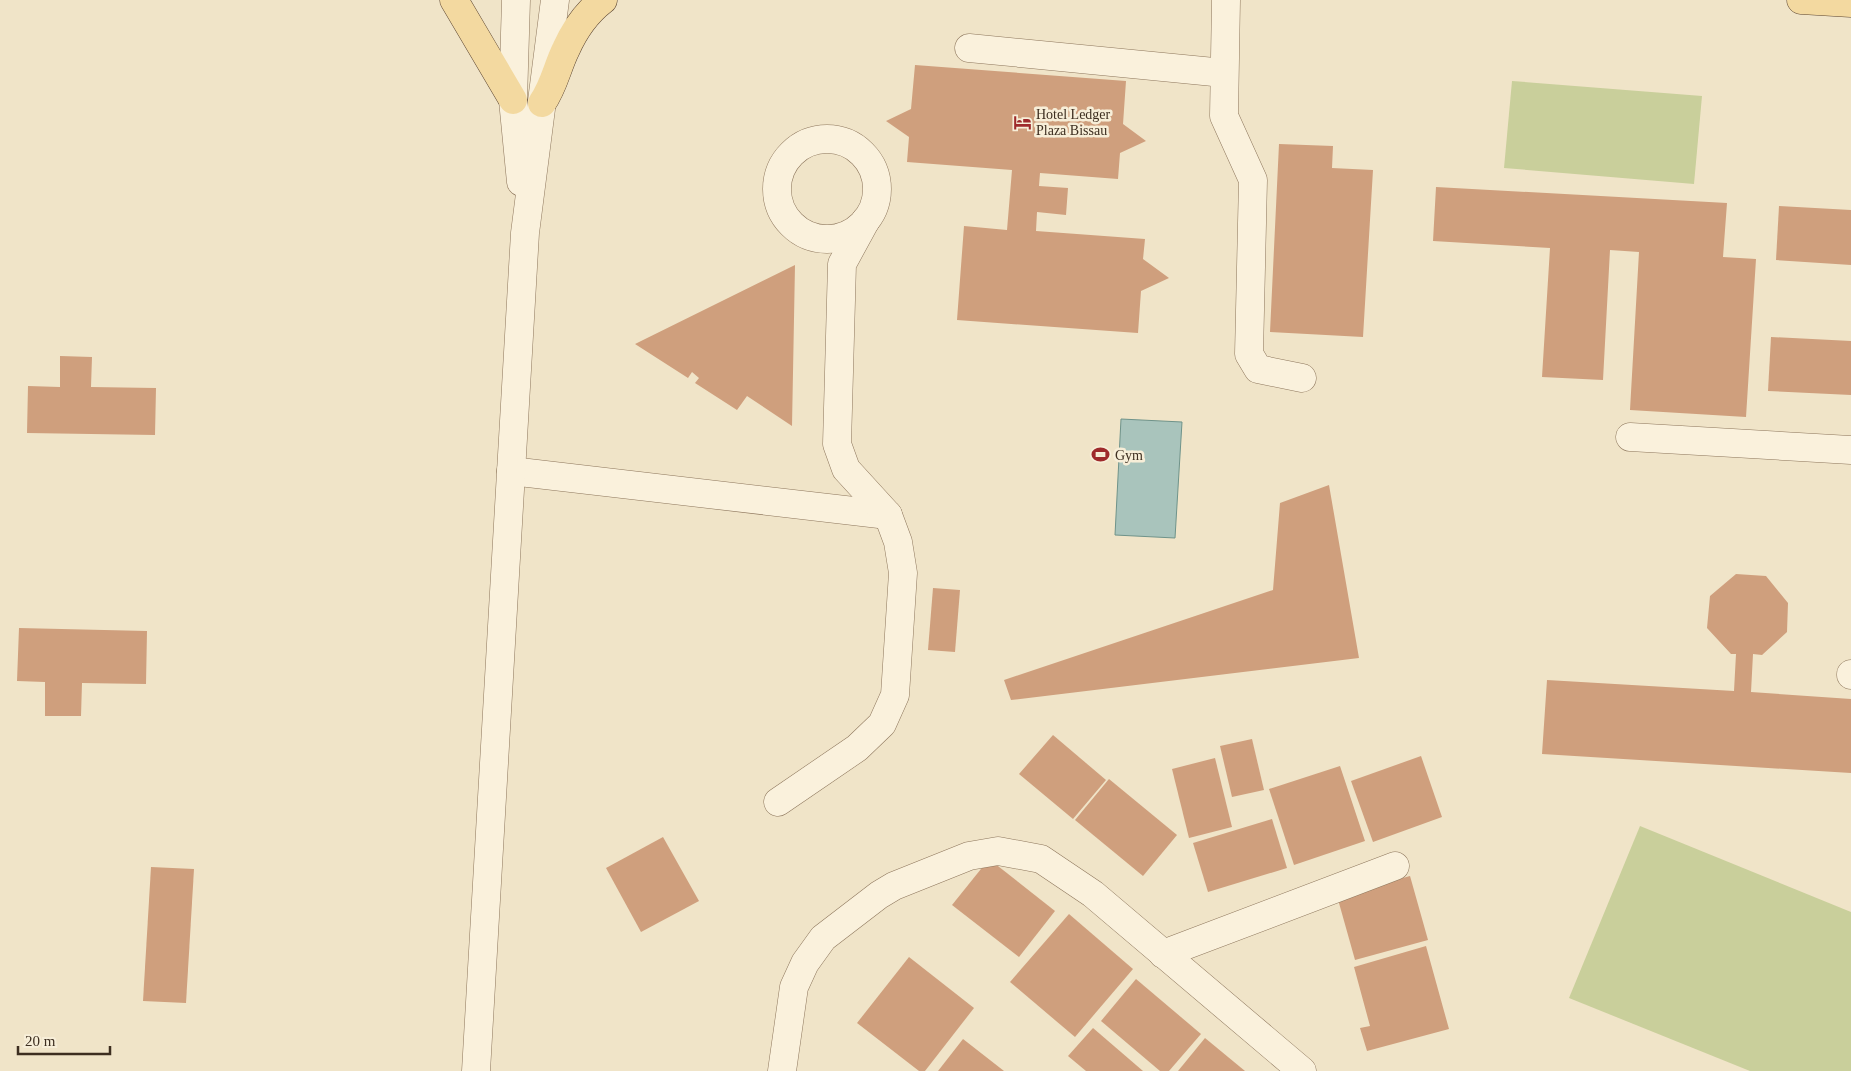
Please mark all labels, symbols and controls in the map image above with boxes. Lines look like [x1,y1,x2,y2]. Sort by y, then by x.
place label: Hotel Ledger Plaza Bissau [1036,107,1111,138]
hotel icon: Hotel Ledger Plaza Bissau [1012,112,1032,132]
sports icon: Gym [1091,445,1111,465]
place label: Gym [1115,448,1143,463]
scale bar [18,1024,110,1056]
text: 20 m [25,1033,56,1049]

